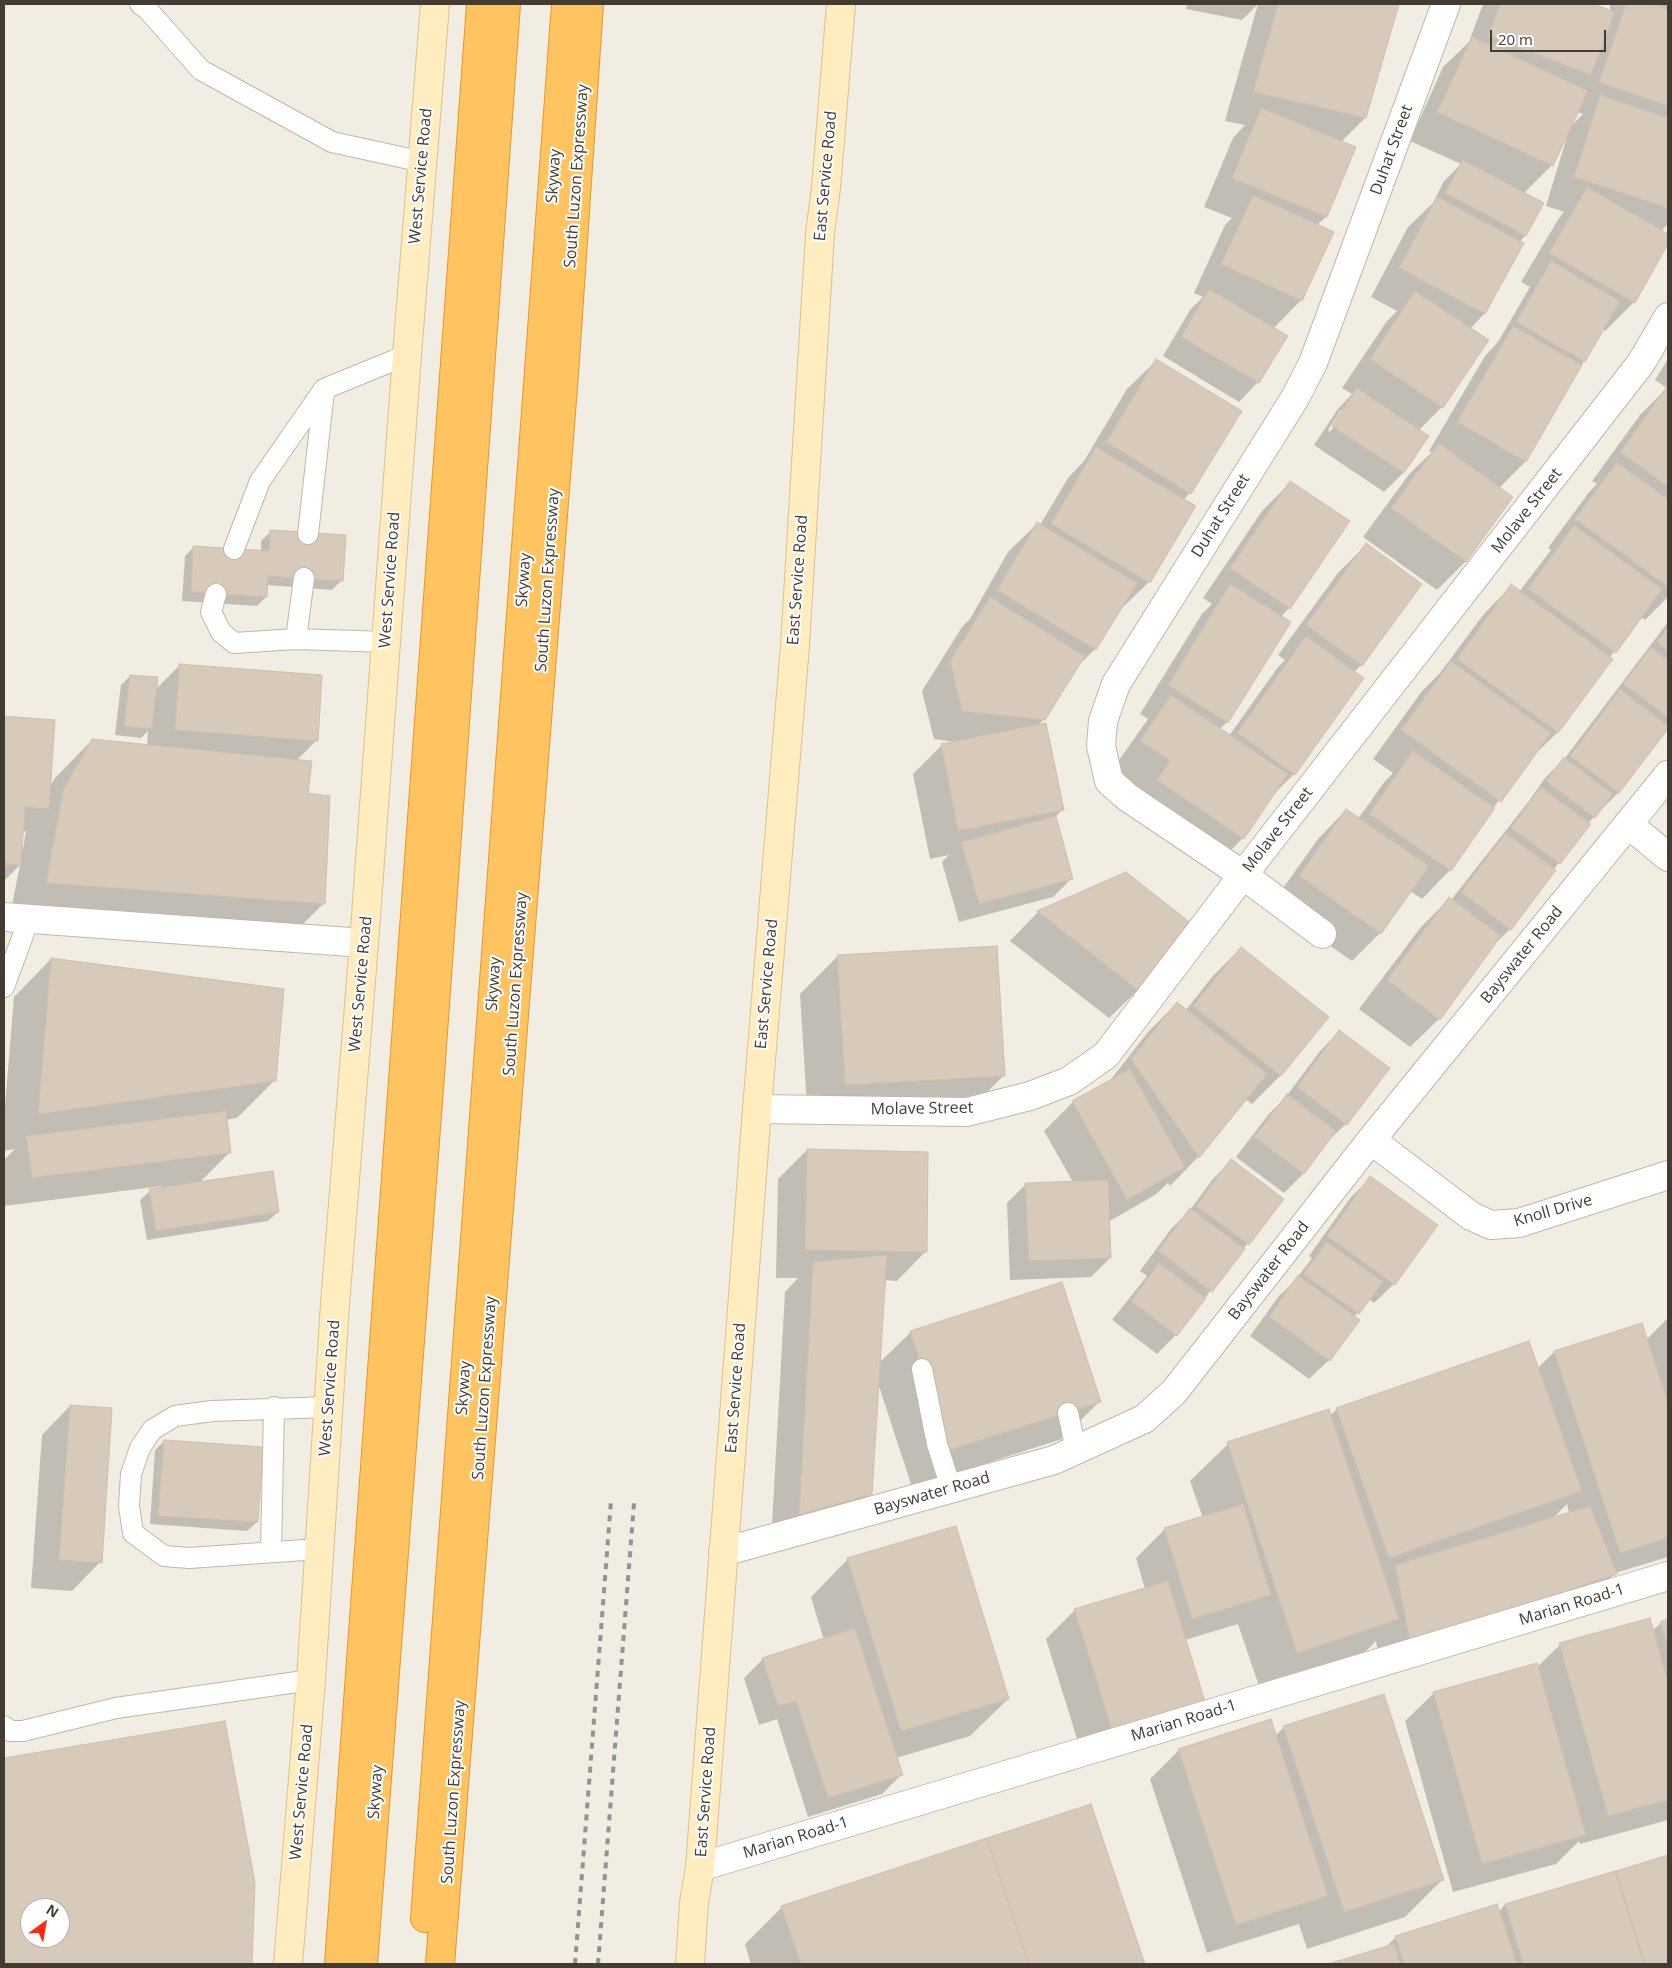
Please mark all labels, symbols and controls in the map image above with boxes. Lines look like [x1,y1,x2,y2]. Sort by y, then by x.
scale bar [1492,20,1608,52]
text: 20 m [1498,29,1533,49]
street label: South Luzon Expressway [561,83,593,269]
street label: Duhat Street [1367,102,1417,198]
street label: West Service Road [405,107,437,245]
street label: East Service Road [811,110,841,242]
street label: Skyway [543,148,565,204]
street label: Molave Street [1488,465,1566,557]
street label: Duhat Street [1188,471,1254,561]
street label: South Luzon Expressway [532,487,564,673]
street label: West Service Road [376,511,404,649]
street label: East Service Road [784,514,812,646]
street label: Skyway [513,552,535,608]
street label: Molave Street [1239,784,1317,876]
street label: South Luzon Expressway [500,891,532,1077]
street label: Bayswater Road [1477,902,1567,1008]
street label: West Service Road [345,915,377,1053]
street label: East Service Road [752,918,782,1050]
street label: Skyway [483,956,505,1012]
street label: Molave Street [870,1099,974,1119]
street label: Knoll Drive [1512,1191,1594,1231]
street label: Bayswater Road [1225,1218,1313,1324]
street label: South Luzon Expressway [469,1295,501,1481]
street label: West Service Road [316,1319,344,1457]
street label: East Service Road [722,1322,750,1454]
street label: Skyway [453,1360,475,1416]
street label: Bayswater Road [872,1468,992,1520]
street label: Marian Road-1 [1517,1580,1627,1630]
street label: Marian Road-1 [1129,1696,1239,1746]
street label: South Luzon Expressway [438,1699,470,1885]
street label: West Service Road [286,1723,318,1861]
street label: East Service Road [692,1726,720,1858]
street label: Skyway [365,1764,387,1820]
street label: Marian Road-1 [741,1813,851,1863]
north arrow [20,1898,70,1948]
text: N [43,1900,63,1922]

